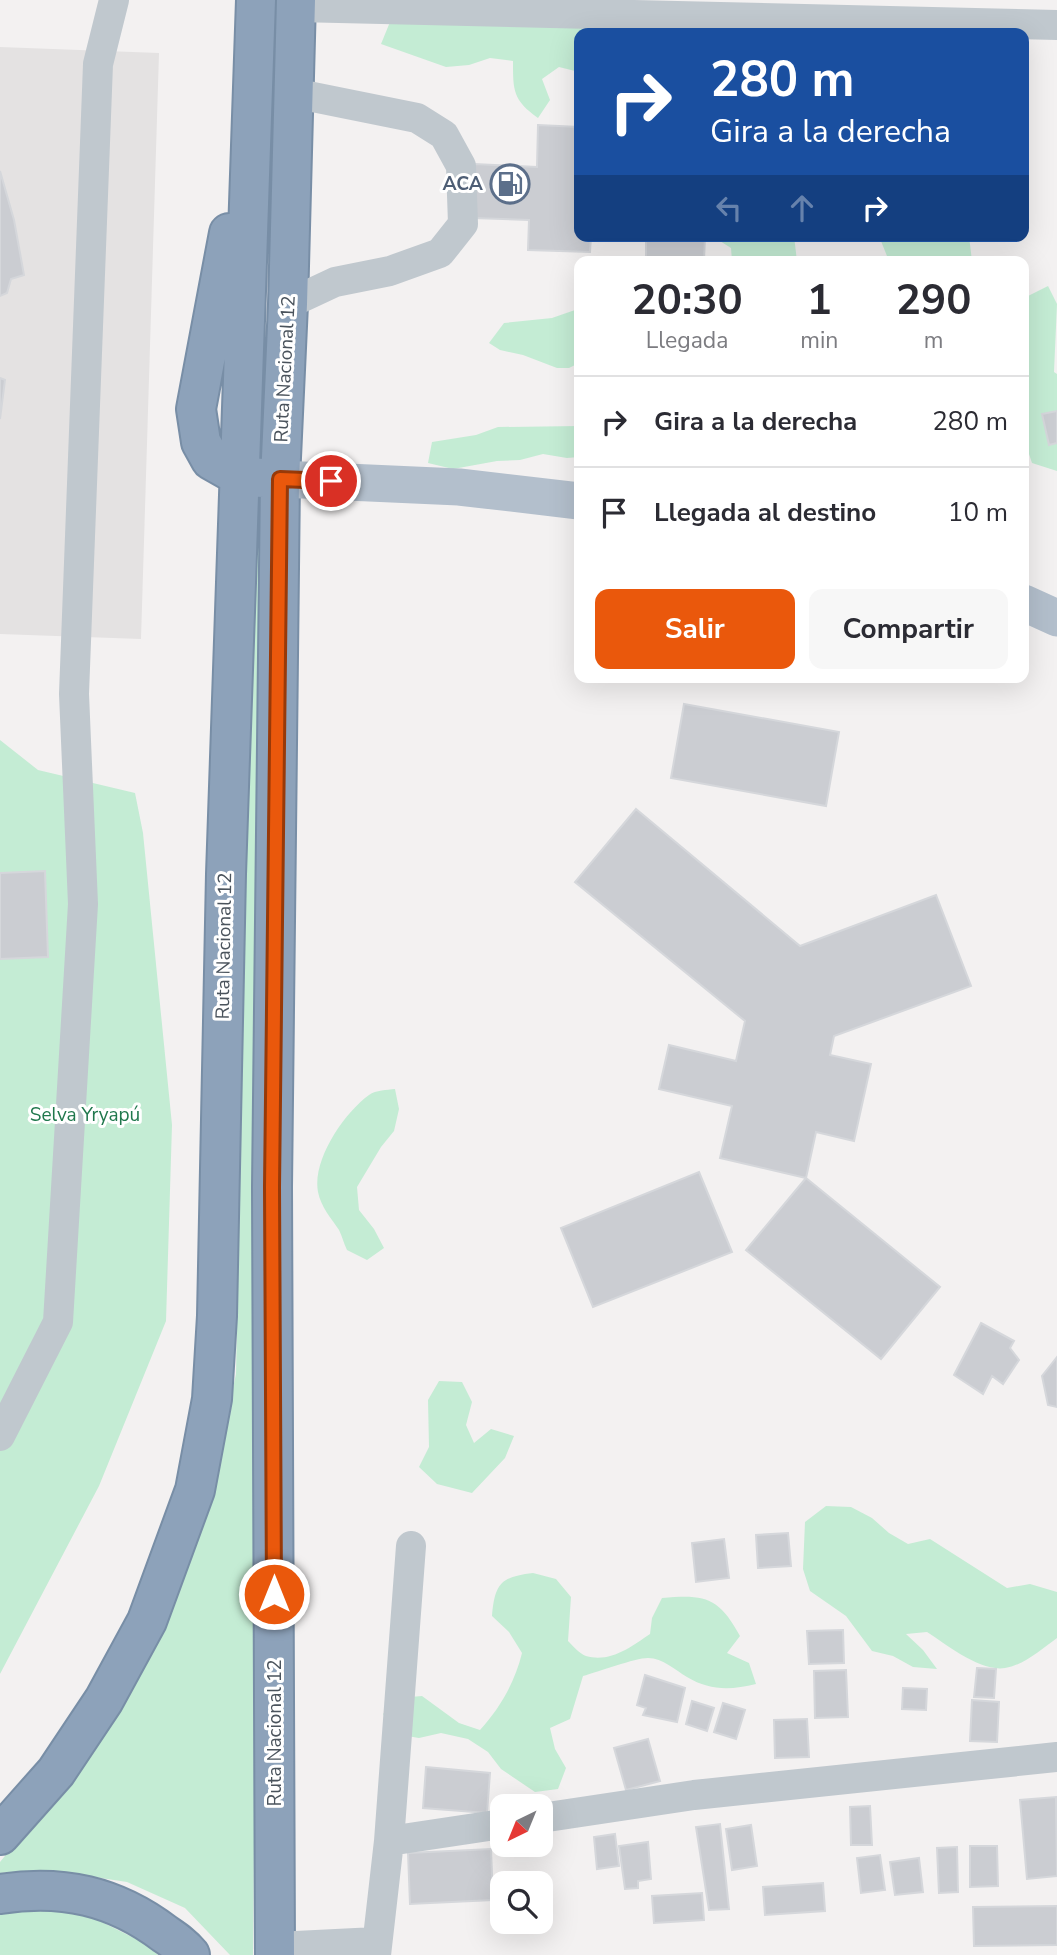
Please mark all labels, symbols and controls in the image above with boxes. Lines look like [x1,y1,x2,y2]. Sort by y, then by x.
text: 280 m [710,46,854,113]
icon: right [595,56,686,147]
text: Gira a la derecha [710,110,951,153]
fuel station icon: ACA [489,163,531,205]
place label: ACA [442,171,484,197]
icon: left [710,189,748,227]
icon: ahead [783,189,821,227]
icon: right [856,189,894,227]
text: 20:30 [632,272,743,329]
text: 1 [807,272,832,329]
text: 290 [896,272,971,329]
street label: Ruta Nacional 12 [268,295,302,443]
text: Llegada [646,325,728,356]
text: min [800,325,838,356]
text: m [924,325,944,356]
icon: right [595,403,633,441]
text: Gira a la derecha [654,404,857,439]
text: 280 m [932,404,1008,439]
pin [301,451,361,511]
icon: arrive [312,462,350,500]
icon: arrive [595,494,633,532]
text: Llegada al destino [654,495,876,530]
text: 10 m [948,495,1008,530]
button: Salir [595,589,795,669]
button: Compartir [809,589,1008,669]
street label: Ruta Nacional 12 [210,872,238,1020]
park label: Selva Yryapú [30,1102,140,1128]
position arrow [237,1557,311,1631]
street label: Ruta Nacional 12 [262,1659,288,1807]
north arrow [490,1794,553,1857]
map controls [490,1794,553,1934]
button: search [490,1871,553,1934]

